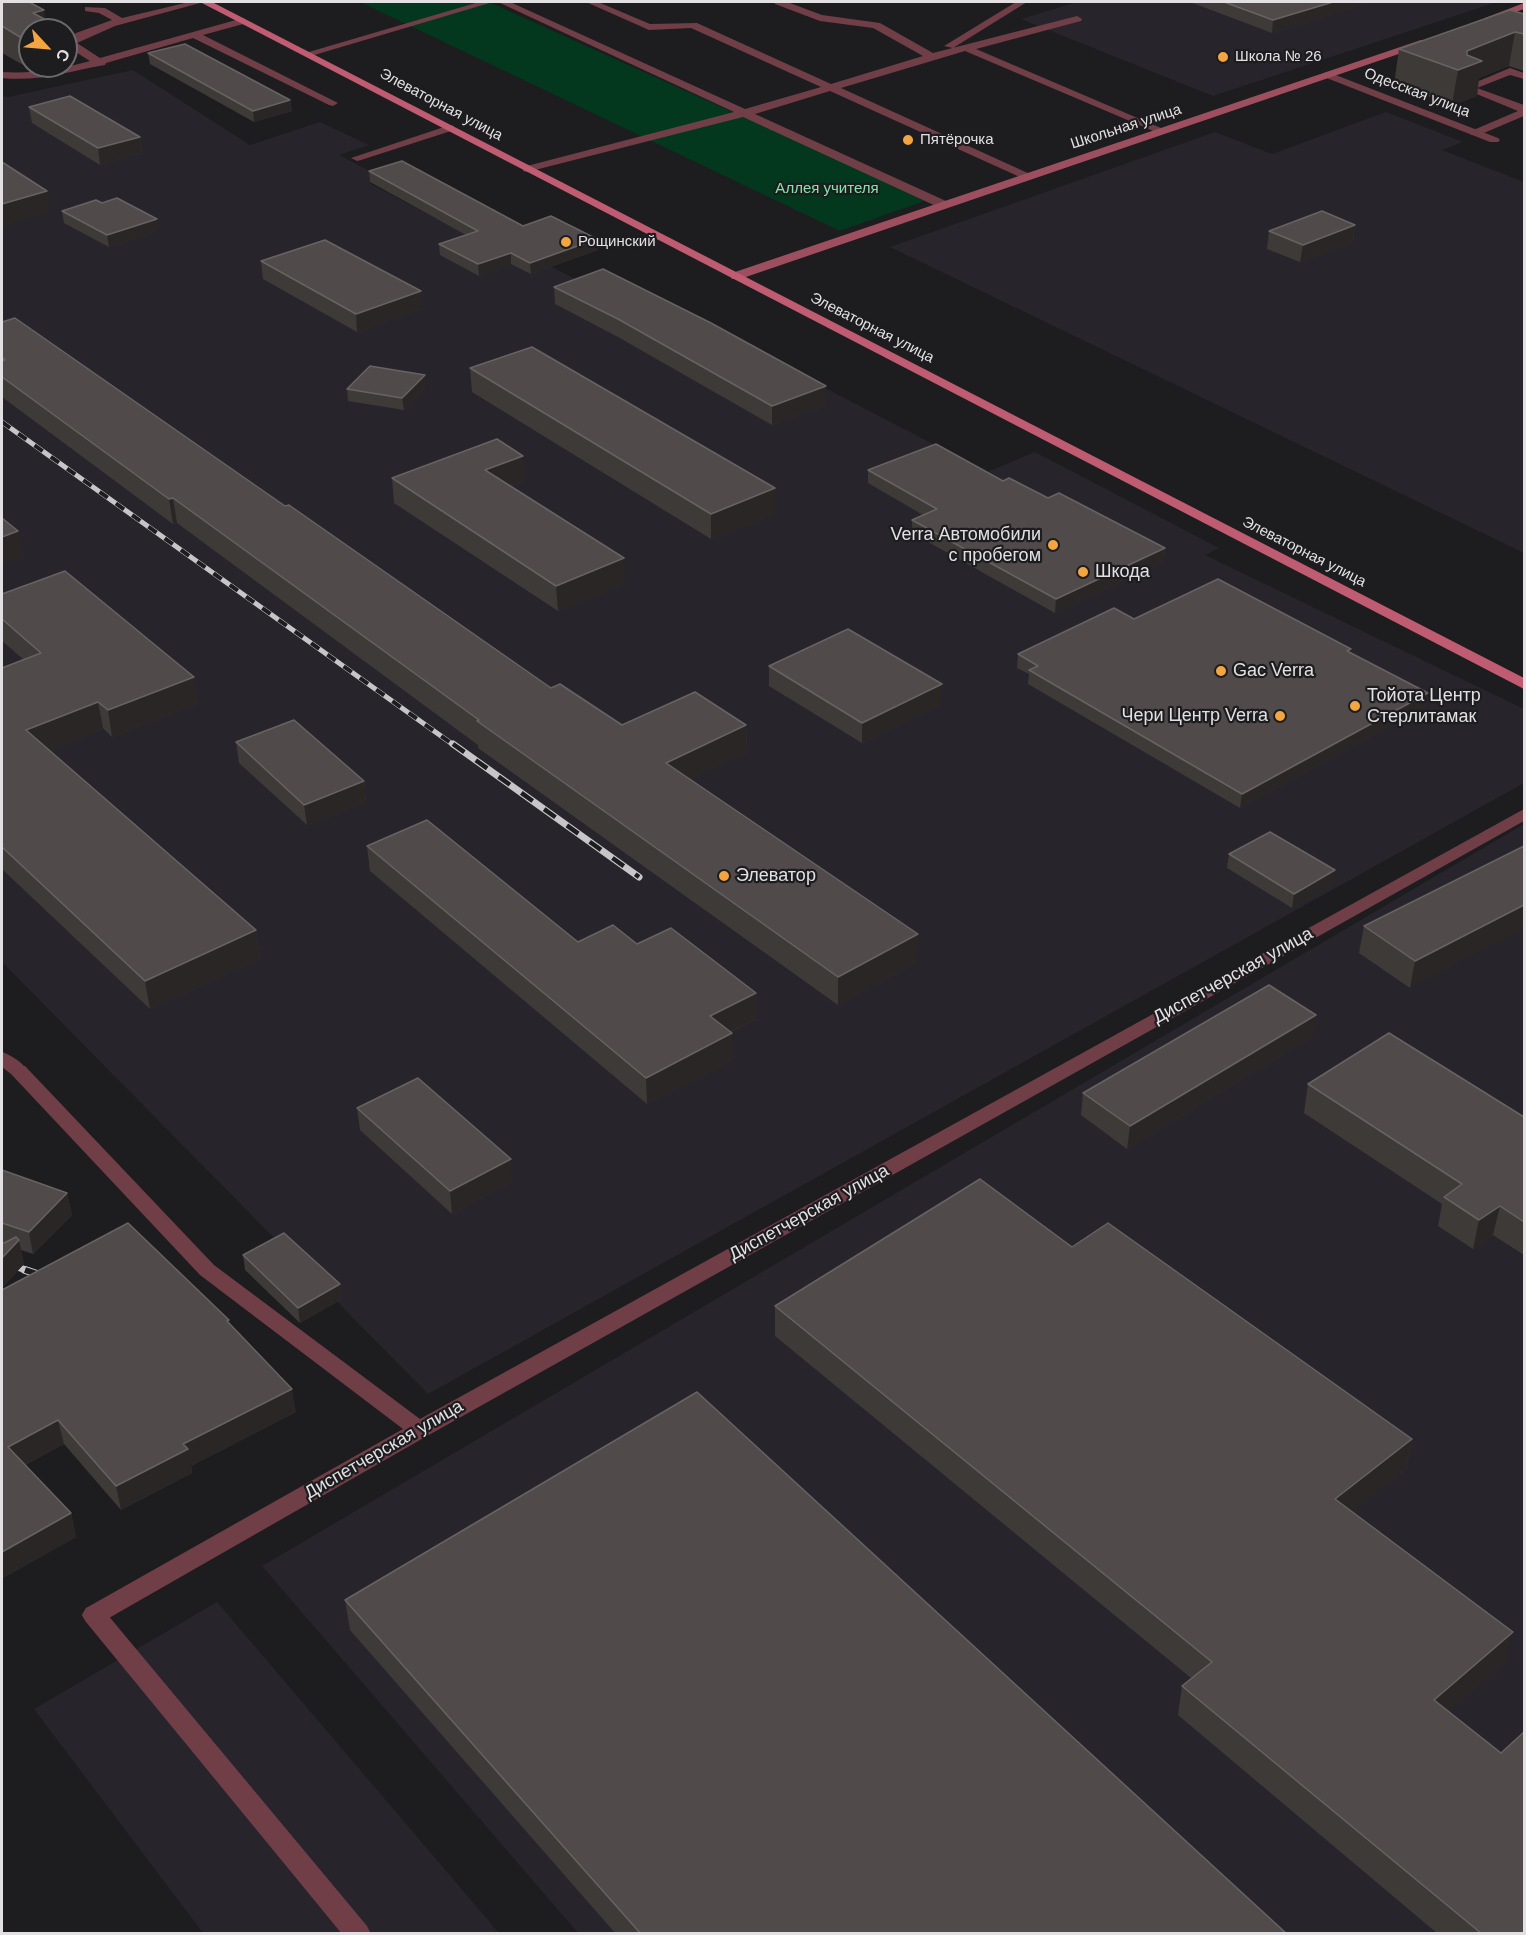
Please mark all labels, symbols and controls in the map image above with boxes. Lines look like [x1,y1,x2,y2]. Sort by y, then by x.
north arrow [18,18,78,78]
text: С [53,46,73,64]
place label: Школа № 26 [1235,48,1322,66]
marker: Школа № 26 [1216,50,1230,64]
street label: Одесская улица [1361,64,1473,122]
street label: Элеваторная улица [376,65,506,145]
street label: Школьная улица [1068,101,1184,153]
place label: Пятёрочка [920,131,994,149]
marker: Пятёрочка [901,133,915,147]
park label: Аллея учителя [775,180,879,198]
place label: Рощинский [578,233,656,251]
marker: Рощинский [559,235,573,249]
street label: Элеваторная улица [807,289,937,367]
street label: Элеваторная улица [1239,513,1369,591]
place label: Verra Автомобили с пробегом [890,524,1041,566]
marker: Verra Автомобили с пробегом [1046,538,1060,552]
place label: Шкода [1095,561,1150,583]
marker: Шкода [1076,565,1090,579]
place label: Gac Verra [1233,660,1314,682]
marker: Gac Verra [1214,664,1228,678]
place label: Тойота Центр Стерлитамак [1367,685,1481,728]
marker: Тойота Центр Стерлитамак [1348,699,1362,713]
place label: Чери Центр Verra [1121,705,1268,727]
marker: Чери Центр Verra [1273,709,1287,723]
place label: Элеватор [736,865,816,887]
marker: Элеватор [717,869,731,883]
street label: Диспетчерская улица [1149,923,1317,1029]
street label: Диспетчерская улица [725,1160,893,1266]
street label: Диспетчерская улица [301,1396,467,1504]

